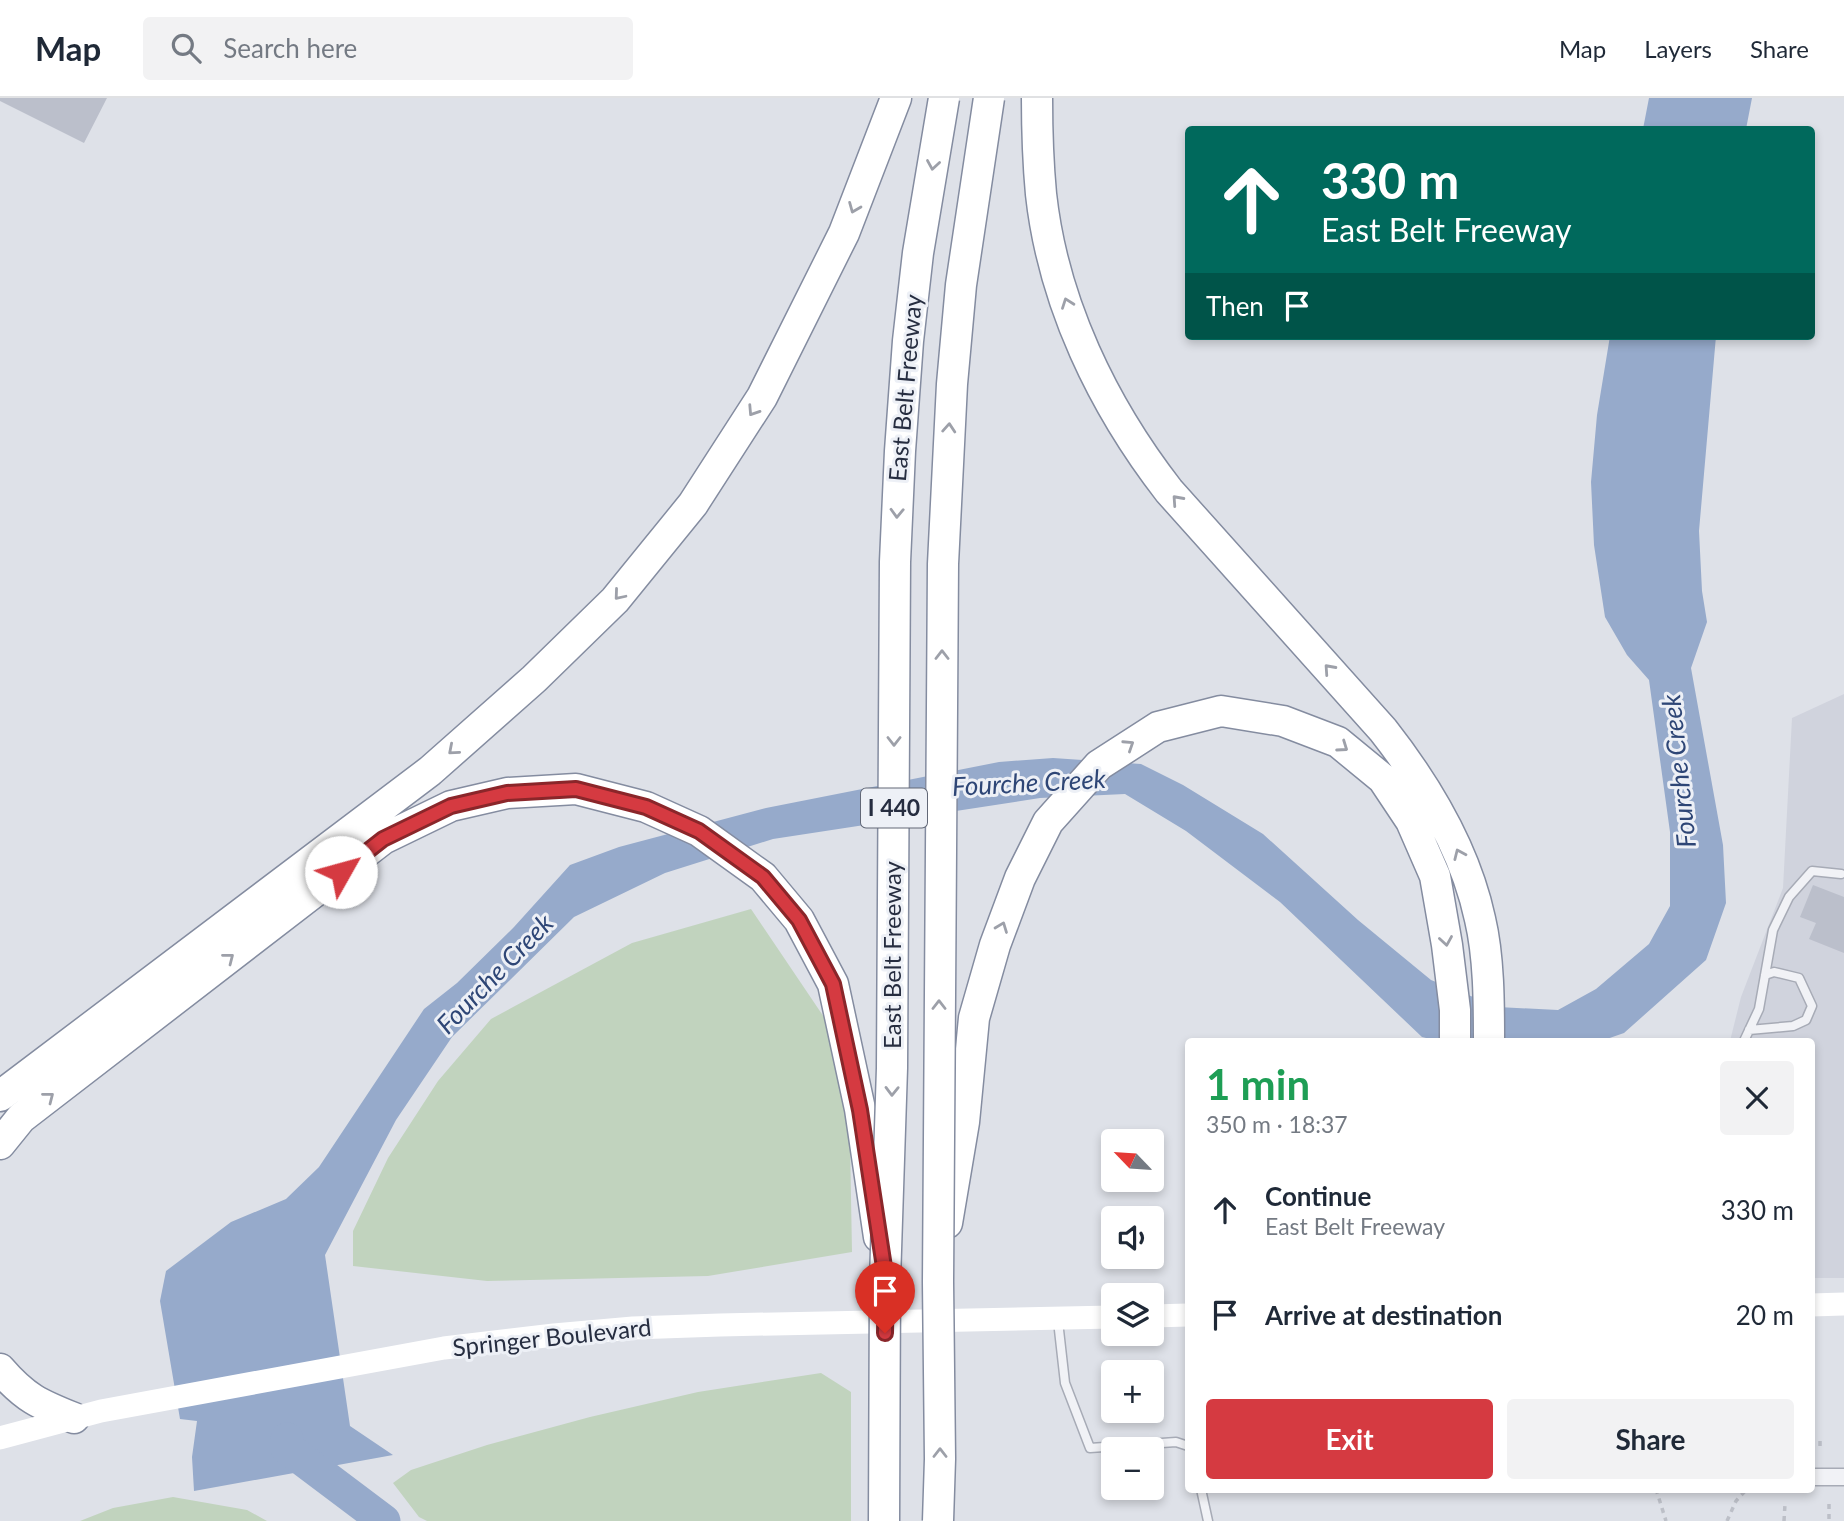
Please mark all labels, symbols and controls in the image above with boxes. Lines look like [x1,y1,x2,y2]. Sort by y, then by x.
search box [143,17,633,80]
text: Map [35,28,101,68]
icon: search [167,29,205,67]
text: Search here [223,32,357,64]
text: Map [1559,34,1606,63]
text: Layers [1644,34,1712,63]
text: Share [1750,34,1809,63]
text: 330 m [1321,151,1459,209]
icon: ahead [1206,154,1297,245]
one-way arrow [925,159,940,171]
one-way arrow [848,201,862,213]
text: East Belt Freeway [1321,210,1572,249]
icon: arrive [1278,287,1316,325]
text: Then [1206,290,1264,322]
street label: East Belt Freeway [882,292,927,483]
one-way arrow [1062,298,1076,310]
one-way arrow [748,403,761,416]
one-way arrow [941,422,956,433]
one-way arrow [1173,495,1185,508]
one-way arrow [890,508,905,519]
one-way arrow [615,586,627,599]
one-way arrow [934,649,950,660]
one-way arrow [1325,665,1337,678]
water label: Fourche Creek [1654,692,1702,849]
one-way arrow [886,736,902,746]
one-way arrow [1335,739,1348,751]
one-way arrow [1122,740,1135,753]
one-way arrow [448,742,461,755]
water label: Fourche Creek [951,762,1107,802]
road number: I 440 [861,788,927,828]
position arrow [304,835,378,909]
one-way arrow [1453,849,1467,862]
street label: East Belt Freeway [877,860,906,1049]
water label: Fourche Creek [429,906,560,1040]
one-way arrow [993,921,1007,933]
one-way arrow [1438,935,1453,947]
one-way arrow [221,953,234,966]
one-way arrow [931,999,947,1010]
text: 1 min [1206,1059,1310,1109]
button: close [1720,1061,1794,1135]
one-way arrow [884,1085,899,1096]
one-way arrow [41,1092,54,1105]
text: 350 m · 18:37 [1206,1110,1348,1138]
north arrow [1101,1129,1164,1192]
map controls [1101,1129,1164,1500]
text: Continue [1265,1180,1371,1212]
icon: ahead [1206,1191,1244,1229]
text: 330 m [1721,1194,1794,1226]
button: sound [1101,1206,1164,1269]
text: East Belt Freeway [1265,1212,1445,1240]
pin [855,1261,915,1333]
icon: arrive [866,1272,904,1310]
button: layers [1101,1283,1164,1346]
icon: arrive [1206,1296,1244,1334]
text: Arrive at destination [1265,1299,1502,1331]
text: 20 m [1736,1299,1794,1331]
street label: Springer Boulevard [451,1312,653,1361]
button: + [1101,1360,1164,1423]
button: Exit [1206,1399,1493,1479]
button: Share [1507,1399,1794,1479]
button: − [1101,1437,1164,1500]
one-way arrow [932,1447,948,1458]

